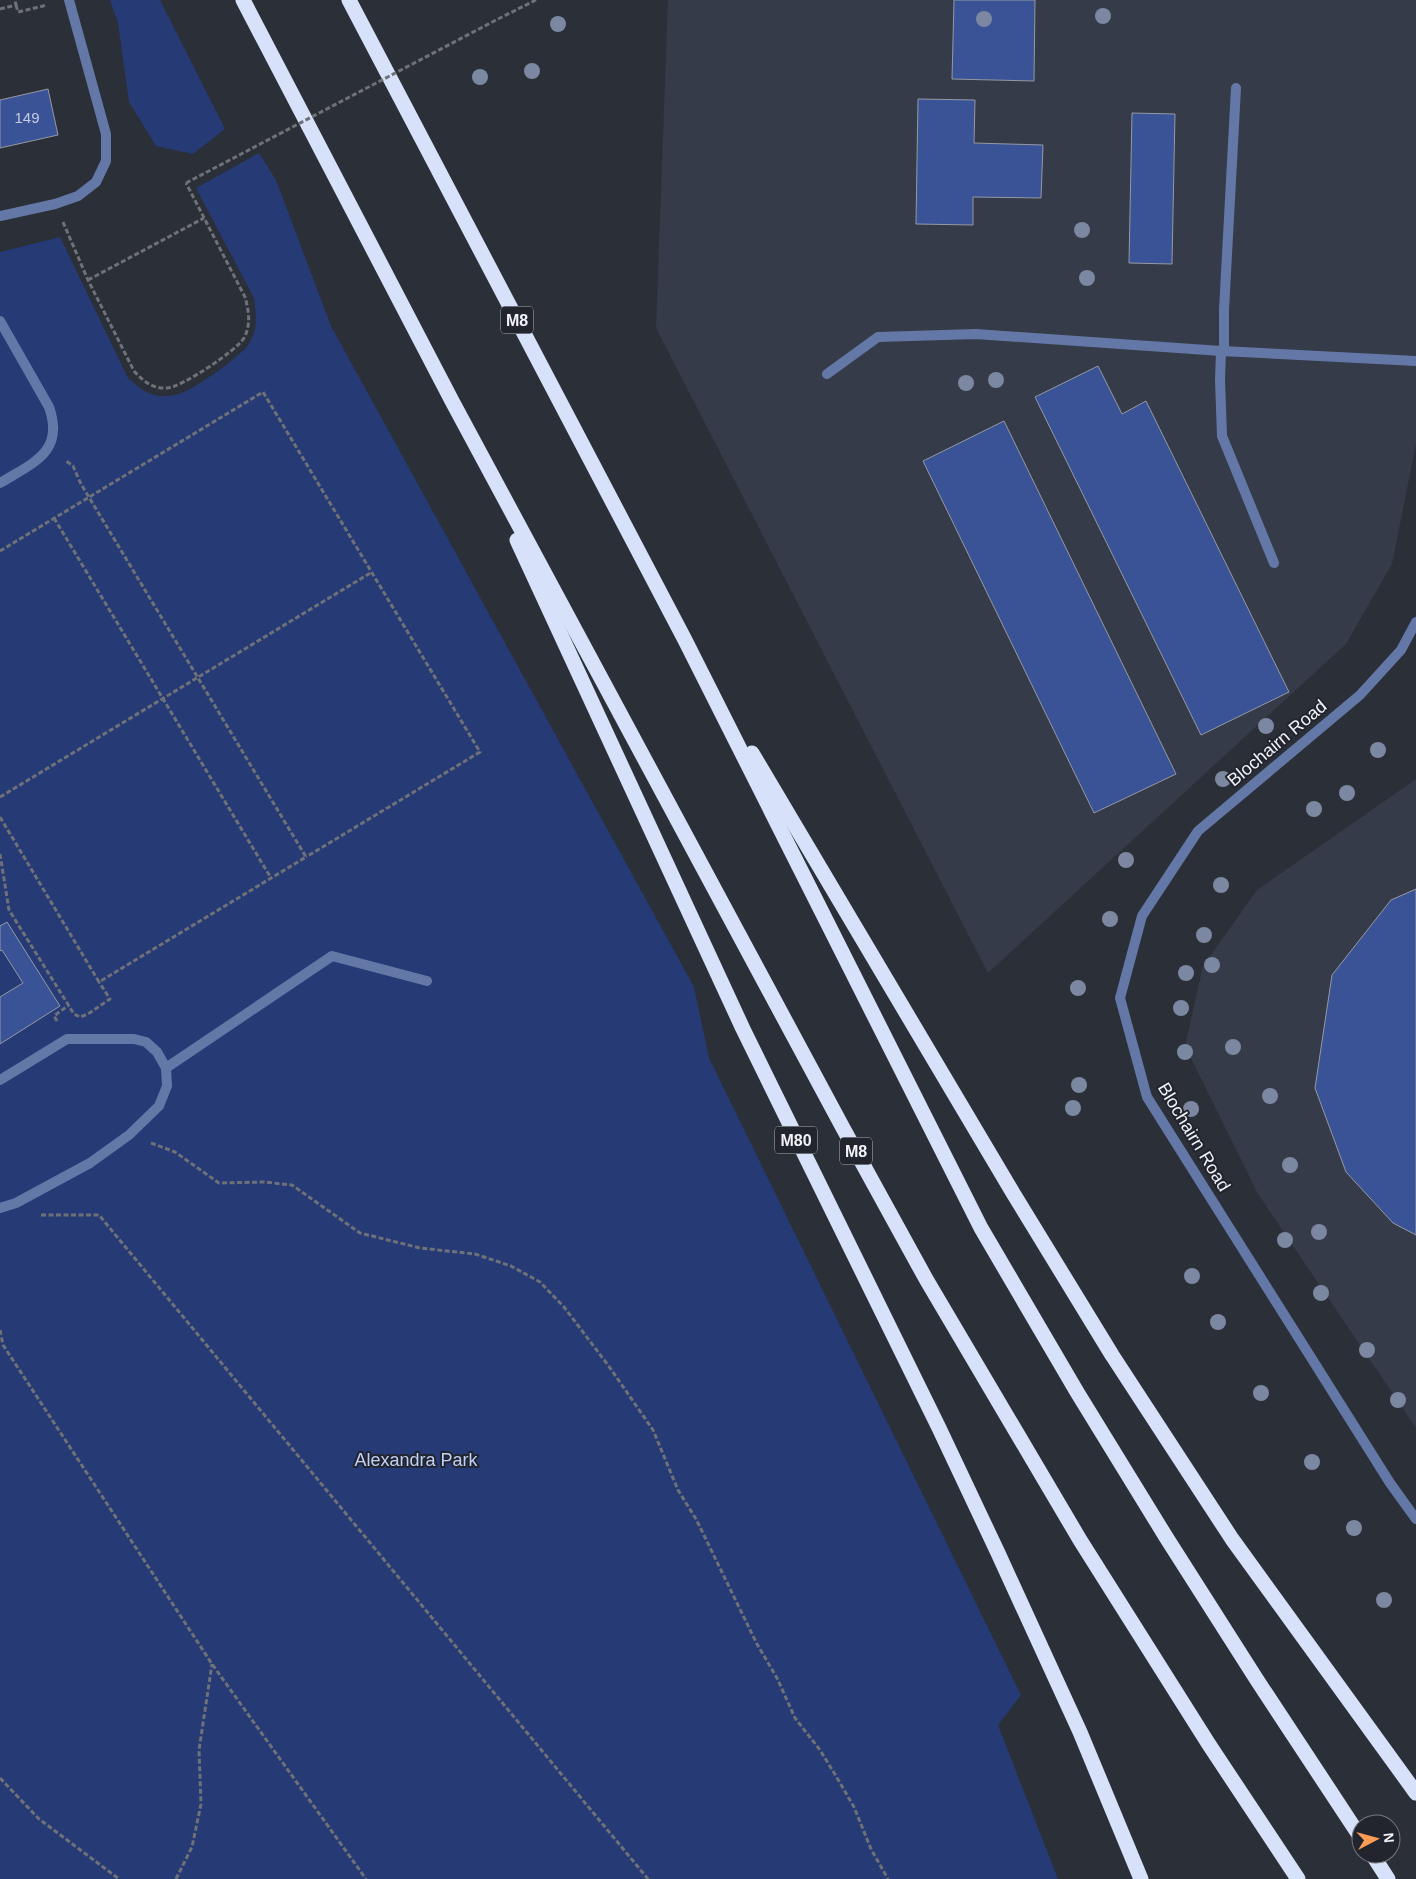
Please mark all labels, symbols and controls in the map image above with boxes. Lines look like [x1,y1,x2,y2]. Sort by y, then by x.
house number: 149 [14,109,40,126]
road number: M8 [501,306,533,334]
street label: Blochairn Road [1223,696,1331,790]
street label: Blochairn Road [1154,1079,1234,1195]
road number: M80 [775,1126,817,1154]
road number: M8 [840,1138,872,1164]
park label: Alexandra Park [354,1450,479,1470]
north arrow [1351,1814,1401,1864]
text: N [1380,1832,1397,1844]

